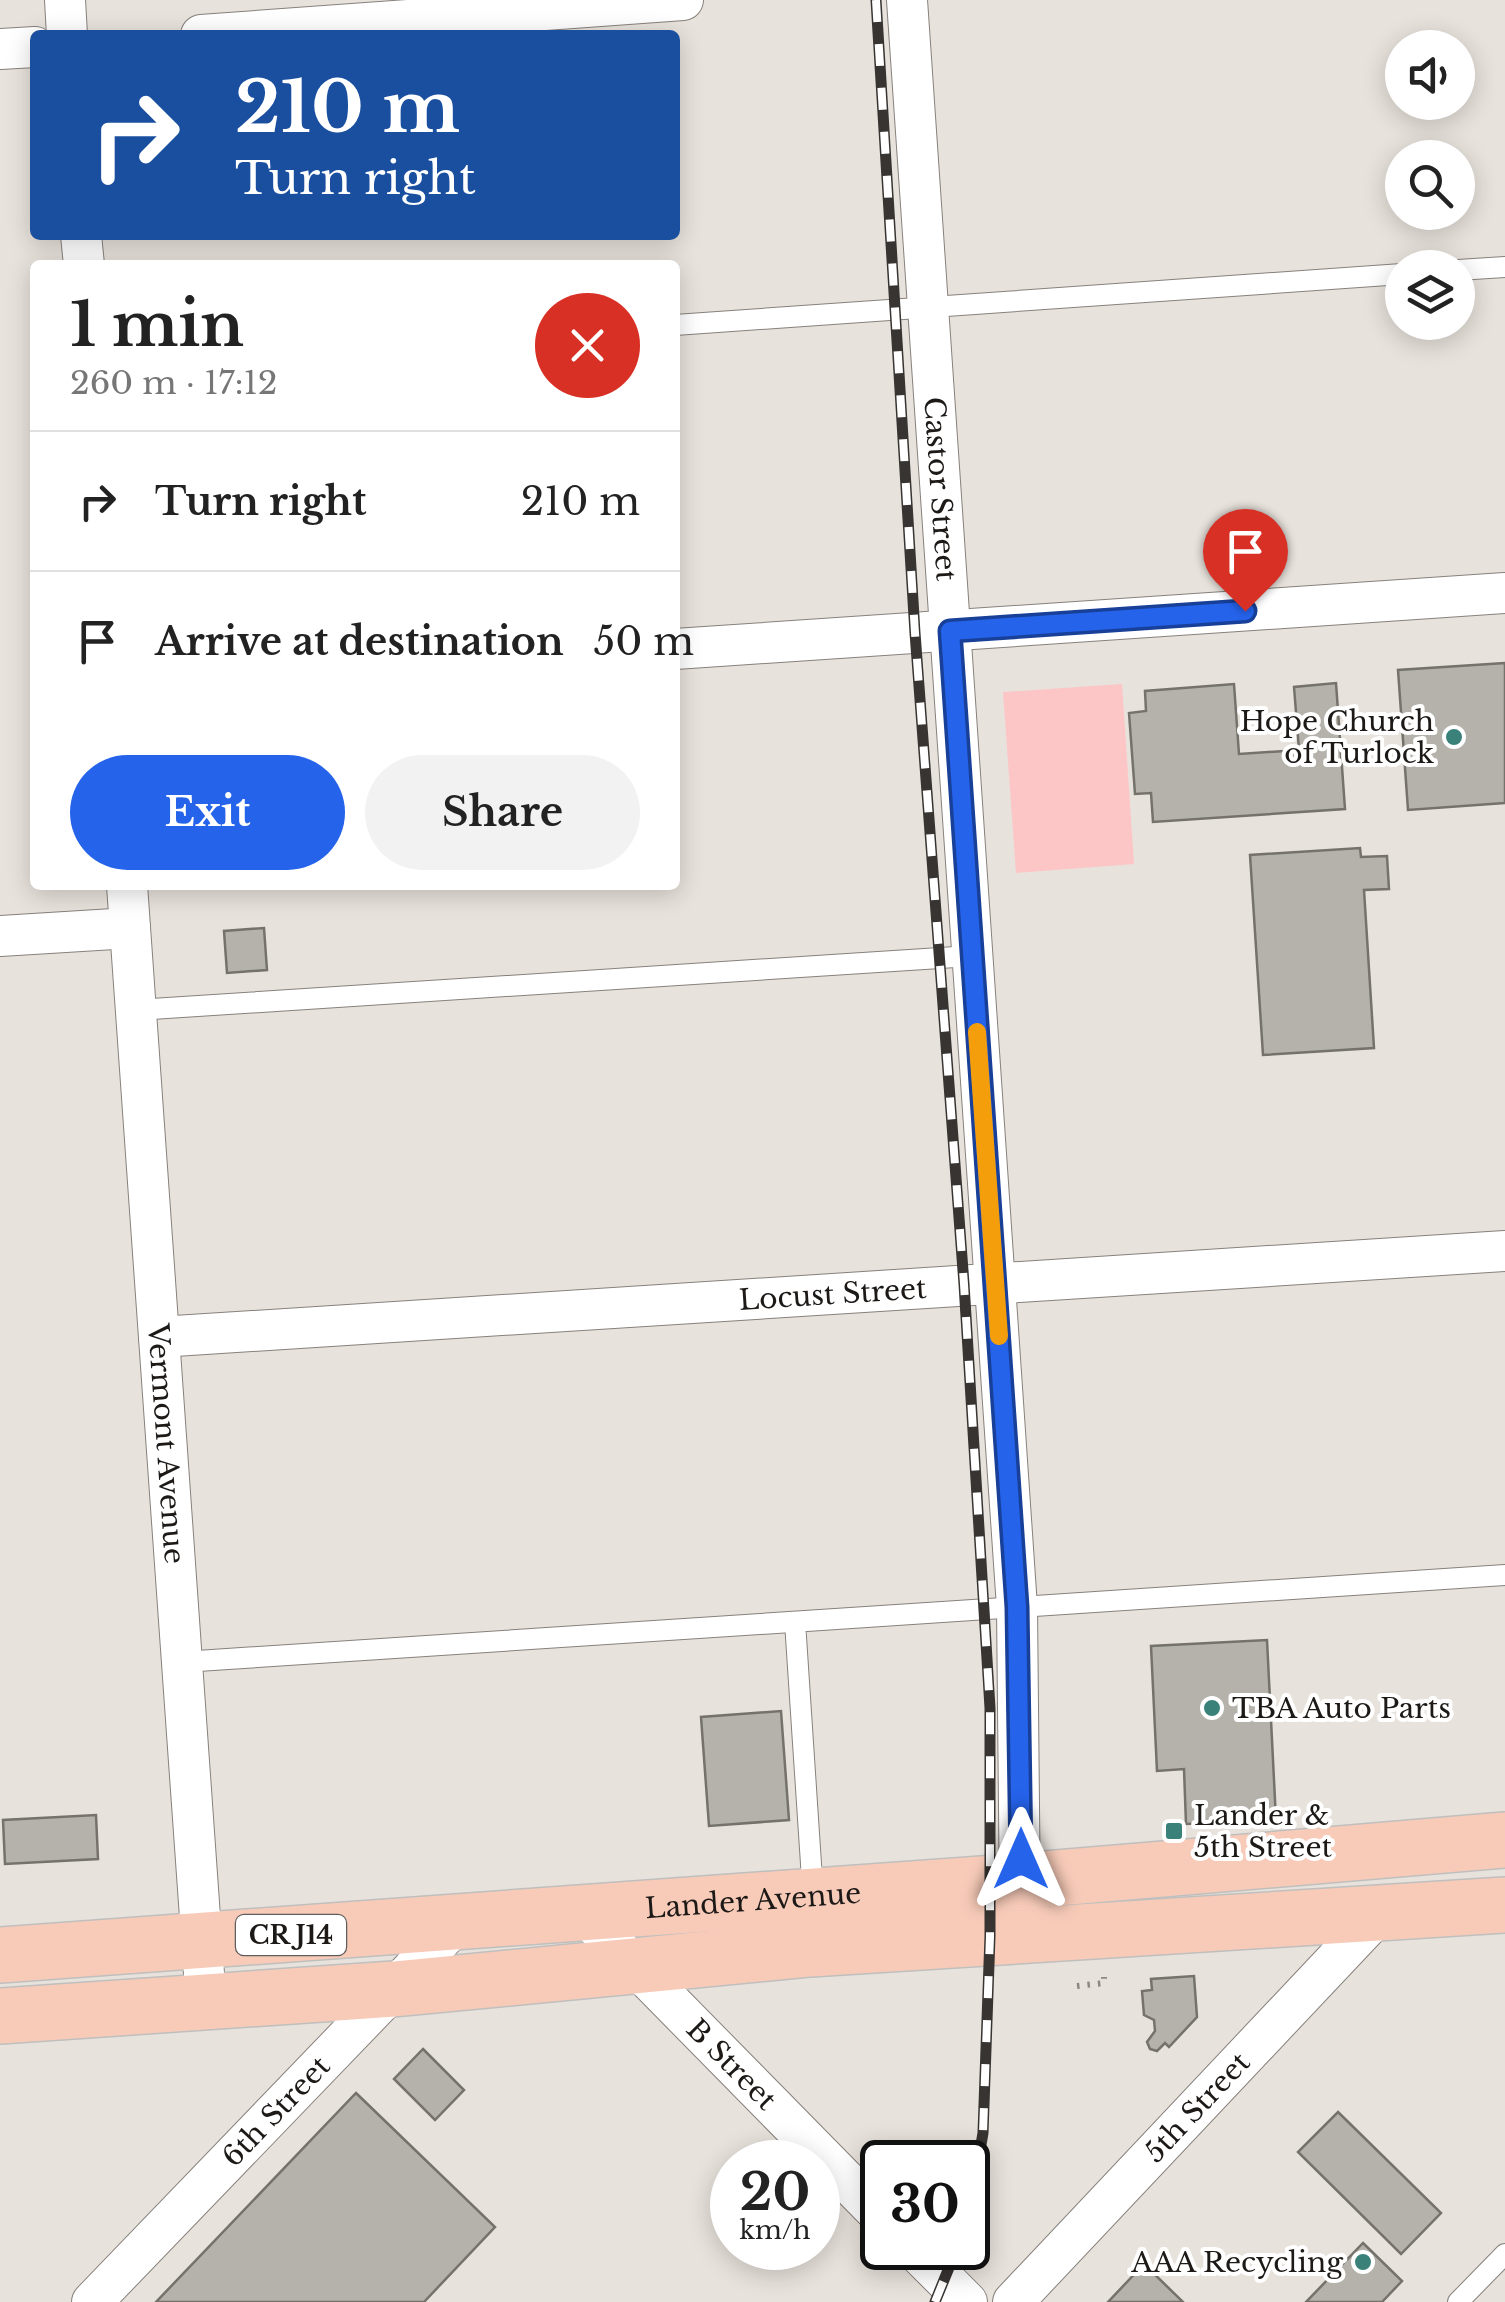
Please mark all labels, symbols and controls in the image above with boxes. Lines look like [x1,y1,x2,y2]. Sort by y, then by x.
map controls [1385,30,1475,340]
button: sound [1385,30,1475,120]
text: 210 m [235,64,460,151]
icon: right [70,70,200,200]
button: search [1385,140,1475,230]
text: Turn right [235,150,476,206]
button: layers [1385,250,1475,340]
text: 1 min [70,288,244,362]
button: close [535,293,640,398]
text: 260 m · 17:12 [70,363,278,403]
street label: Castor Street [917,396,964,583]
icon: right [70,474,125,529]
text: Turn right [155,478,366,525]
text: 210 m [521,478,640,525]
pin [1203,509,1288,612]
icon: arrive [1218,524,1273,579]
icon: arrive [70,614,125,669]
text: Arrive at destination [155,618,564,665]
text: 50 m [594,618,694,665]
place label: Hope Church of Turlock [1240,704,1435,771]
marker: Hope Church of Turlock [1443,726,1465,748]
button: Exit [70,755,345,870]
button: Share [365,755,640,870]
street label: Locust Street [738,1270,928,1317]
street label: Vermont Avenue [140,1321,192,1565]
place label: TBA Auto Parts [1232,1691,1451,1726]
marker: TBA Auto Parts [1201,1697,1223,1719]
place label: Lander & 5th Street [1194,1798,1332,1865]
position arrow [969,1807,1073,1911]
marker: Lander & 5th Street [1163,1820,1185,1842]
street label: Lander Avenue [644,1875,862,1926]
road number: CR J14 [236,1915,346,1955]
street label: B Street [679,2011,784,2117]
street label: 5th Street [1137,2045,1257,2169]
street label: 6th Street [215,2048,337,2174]
speed limit sign: 30 [860,2140,990,2270]
text: 20 [740,2161,810,2224]
text: km/h [740,2215,810,2246]
place label: AAA Recycling [1130,2245,1344,2280]
marker: AAA Recycling [1352,2251,1374,2273]

